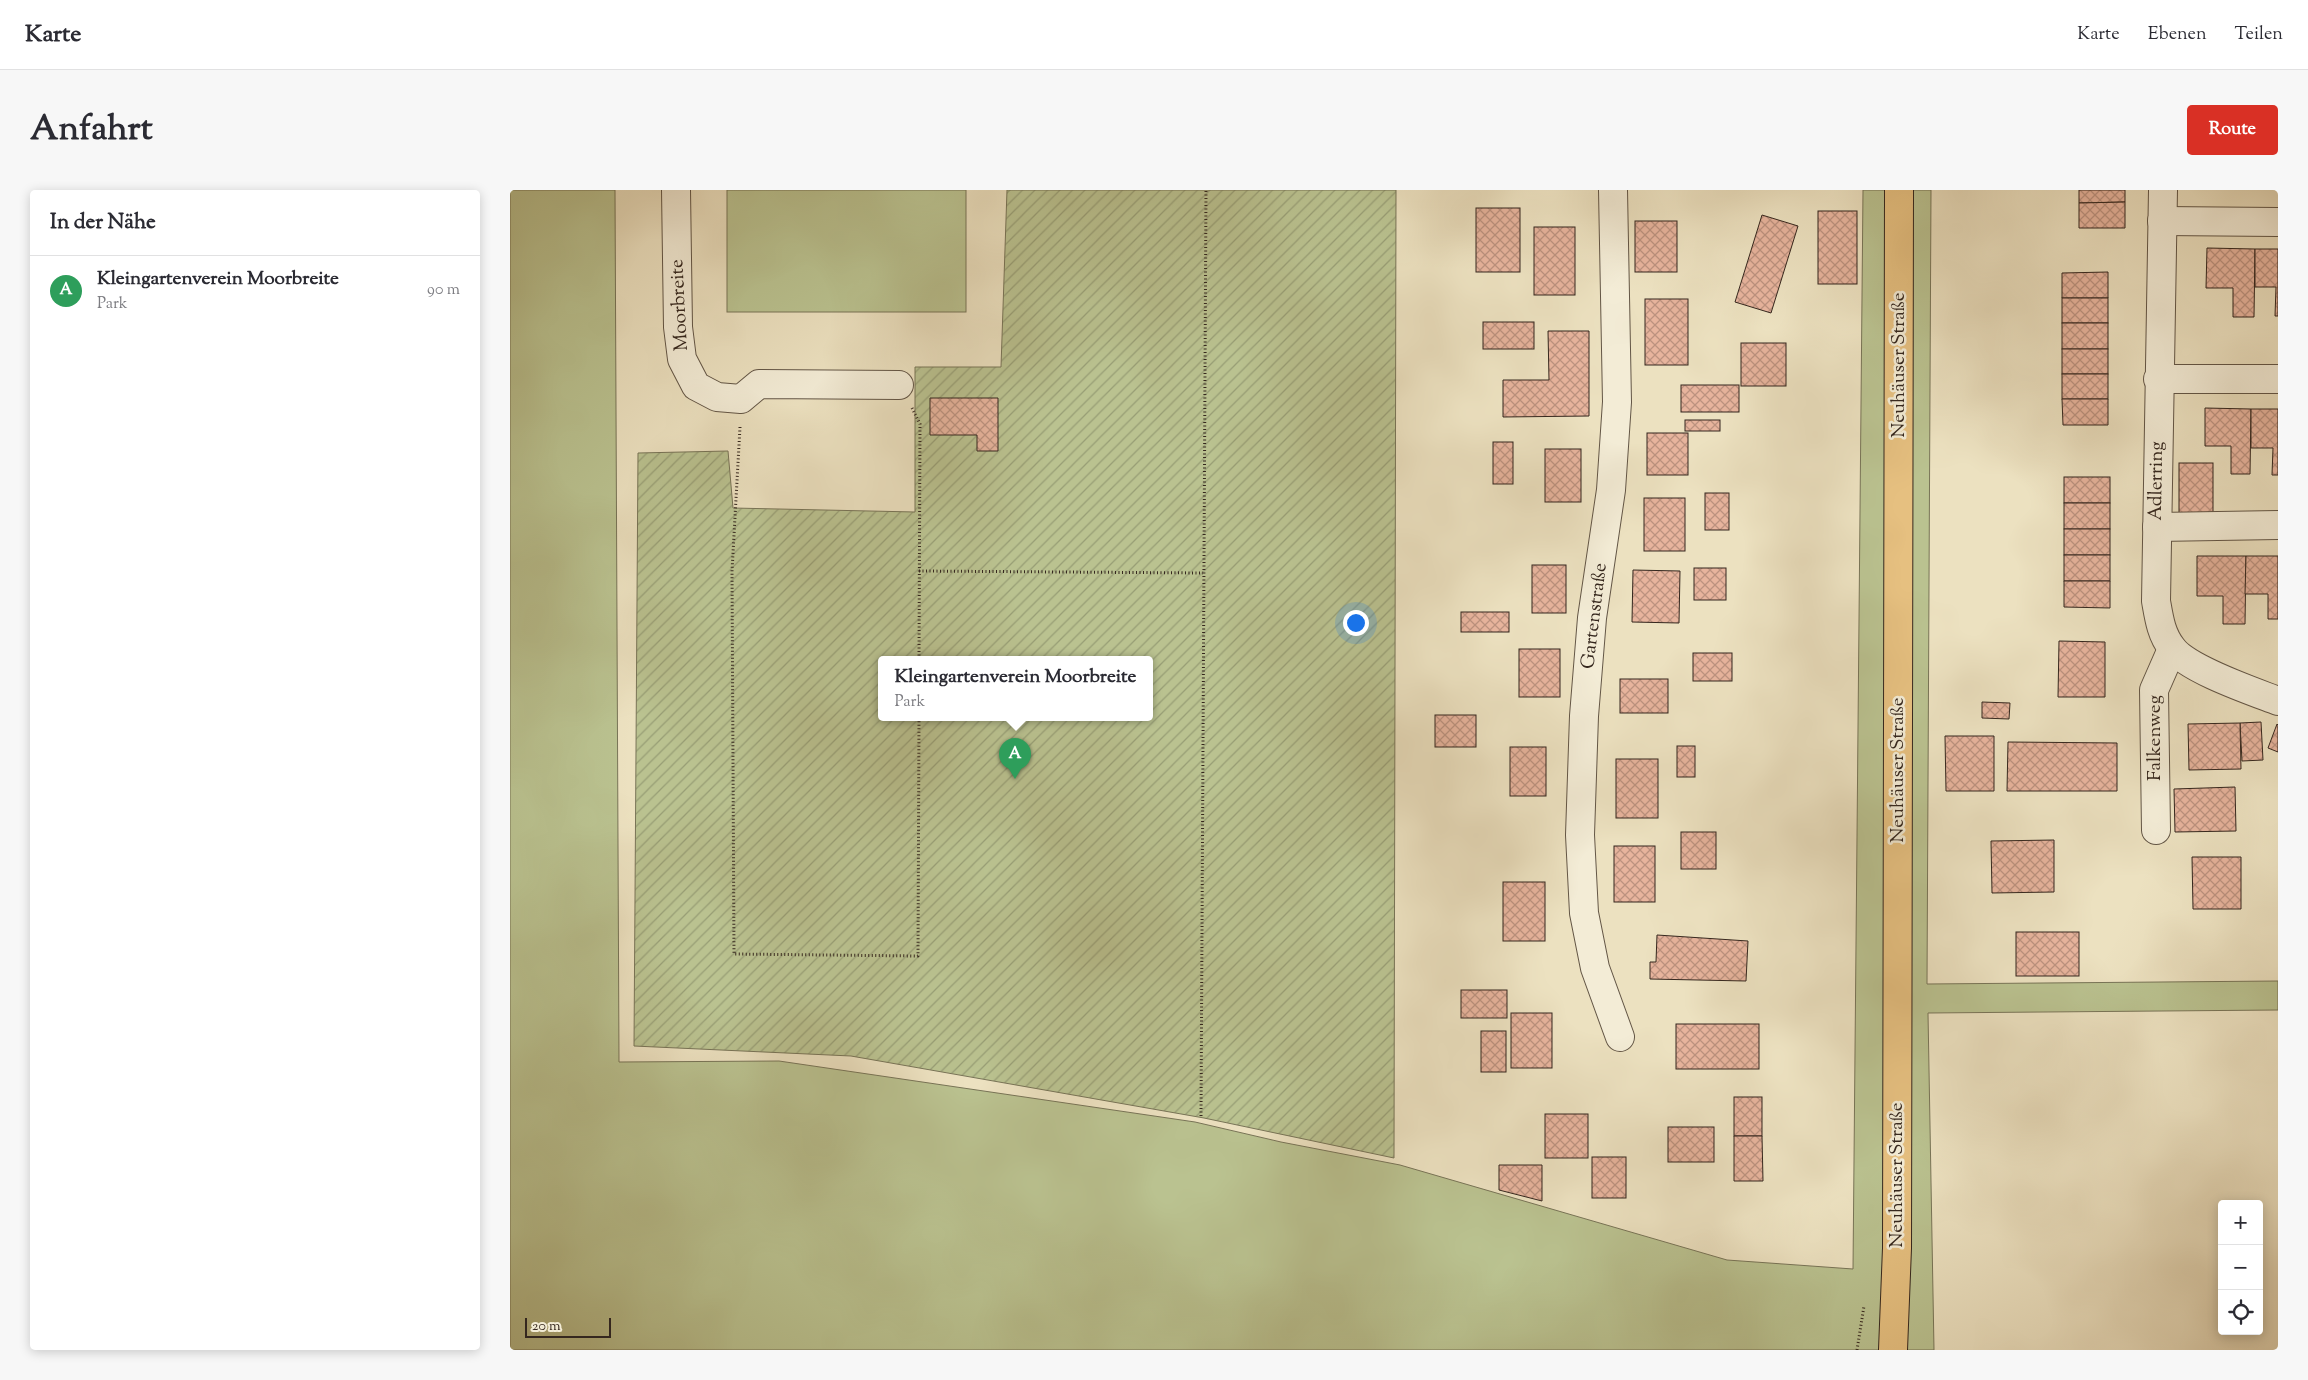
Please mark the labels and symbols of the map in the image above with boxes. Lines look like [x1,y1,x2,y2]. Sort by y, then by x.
street label: Moorbreite [664,258,696,352]
street label: Neuhäuser Straße [1886,292,1913,438]
street label: Adlerring [2143,441,2171,521]
street label: Gartenstraße [1575,561,1615,670]
your location [1343,610,1369,636]
street label: Falkenweg [2142,695,2169,781]
street label: Neuhäuser Straße [1885,697,1912,843]
pin: A [999,738,1031,779]
street label: Neuhäuser Straße [1884,1102,1911,1248]
scale bar [525,1315,611,1338]

